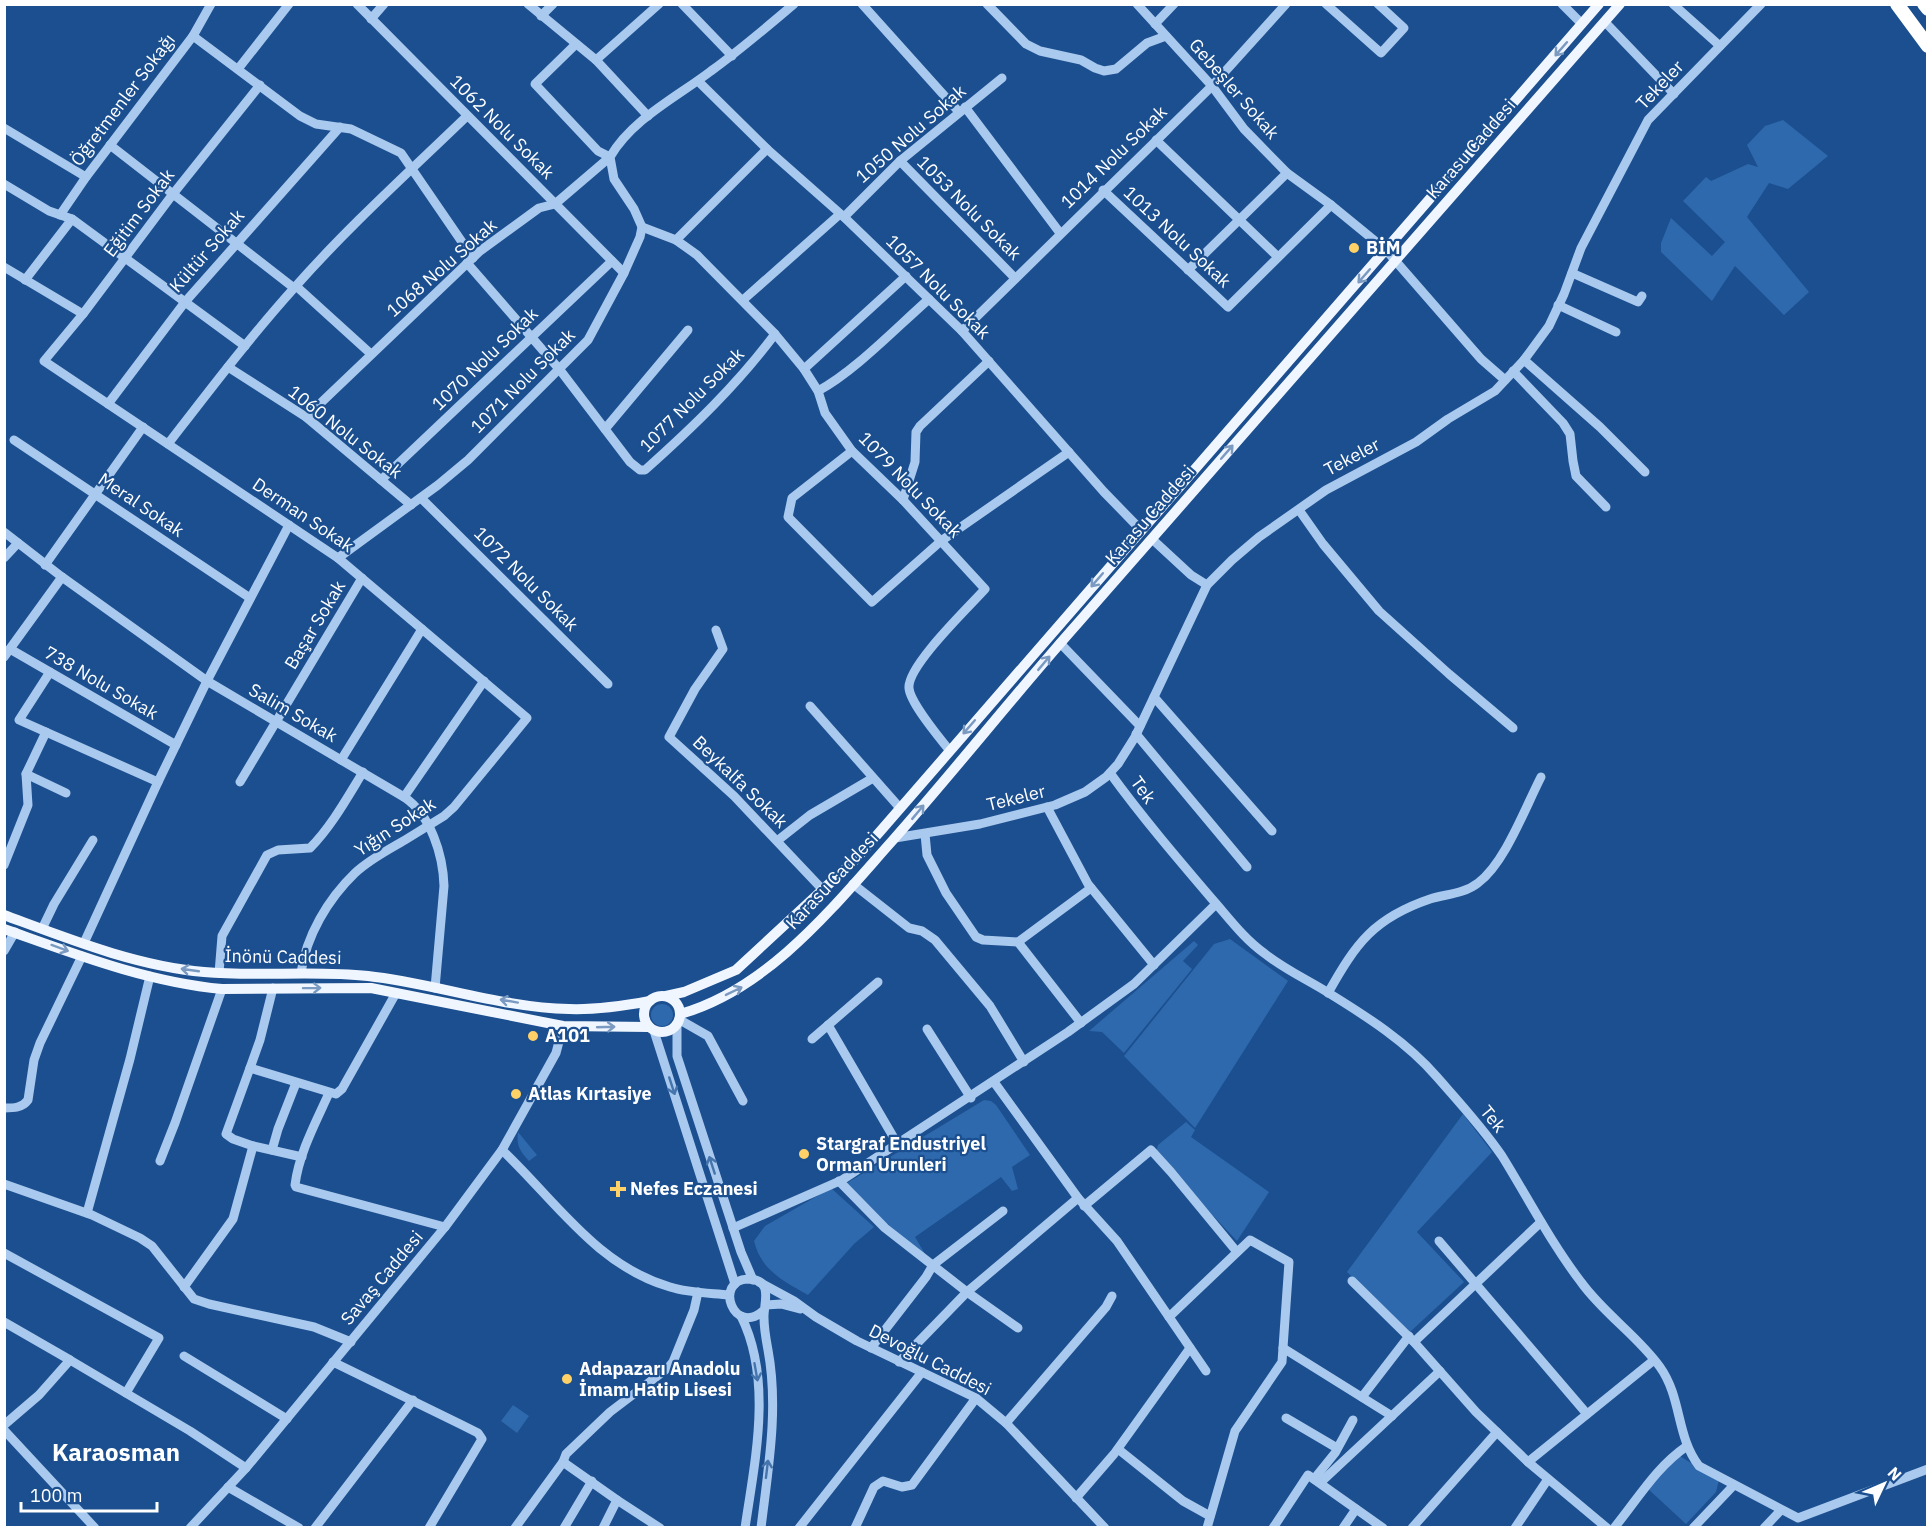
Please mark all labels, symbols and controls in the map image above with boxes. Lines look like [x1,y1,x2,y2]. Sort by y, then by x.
street label: Öğretmenler Sokağı [65,29,180,171]
street label: Gebeşler Sokak [1184,34,1285,144]
one-way arrow [1554,41,1567,57]
street label: Tekeler [1631,55,1689,114]
street label: 1062 Nolu Sokak [445,69,560,184]
street label: 1050 Nolu Sokak [851,79,971,188]
street label: Karasu Caddesi [1421,94,1520,203]
street label: 1014 Nolu Sokak [1056,100,1172,213]
street label: 1053 Nolu Sokak [912,150,1027,265]
street label: Eğitim Sokak [98,164,179,261]
street label: 1013 Nolu Sokak [1119,181,1236,293]
street label: Kültür Sokak [164,204,249,297]
street label: 1068 Nolu Sokak [382,213,502,322]
street label: 1057 Nolu Sokak [881,229,996,344]
place label: BİM [1366,236,1401,259]
marker: BİM [1347,241,1361,255]
one-way arrow [1357,268,1371,283]
street label: 1070 Nolu Sokak [427,302,543,415]
street label: 1071 Nolu Sokak [465,323,580,438]
street label: 1077 Nolu Sokak [634,342,749,457]
street label: 1060 Nolu Sokak [284,380,407,484]
street label: 1079 Nolu Sokak [854,427,967,543]
street label: Tekeler [1320,432,1384,481]
one-way arrow [1220,445,1234,460]
street label: Karasu Caddesi [1100,460,1199,569]
street label: Meral Sokak [94,467,189,542]
street label: Derman Sokak [248,472,359,557]
street label: 1072 Nolu Sokak [469,521,584,636]
one-way arrow [1090,572,1104,587]
street label: Başar Sokak [279,576,350,673]
street label: 738 Nolu Sokak [40,641,163,725]
one-way arrow [1037,655,1050,671]
street label: Salim Sokak [245,678,342,747]
one-way arrow [962,719,976,734]
street label: Beykalfa Sokak [688,731,793,833]
street label: Tek [1126,771,1161,808]
street label: Tekeler [984,779,1048,816]
street label: Yığın Sokak [350,792,440,861]
one-way arrow [911,805,925,820]
street label: Karasu Caddesi [781,827,883,934]
one-way arrow [50,944,68,955]
street label: İnönü Caddesi [224,944,342,969]
one-way arrow [181,965,201,976]
one-way arrow [302,982,322,994]
one-way arrow [725,985,743,997]
one-way arrow [499,996,519,1007]
one-way arrow [596,1021,616,1032]
place label: A101 [545,1024,590,1047]
marker: A101 [526,1029,540,1043]
one-way arrow [668,1076,679,1095]
place label: Atlas Kırtasiye [528,1082,652,1105]
marker: Atlas Kırtasiye [509,1087,523,1101]
street label: Tek [1475,1100,1512,1137]
place label: Stargraf Endustriyel Orman Urunleri [816,1132,986,1176]
marker: Stargraf Endustriyel Orman Urunleri [797,1147,811,1161]
one-way arrow [706,1156,717,1175]
place label: Nefes Eczanesi [630,1177,758,1200]
marker: Nefes Eczanesi [611,1182,625,1196]
street label: Savaş Caddesi [336,1226,428,1330]
street label: Devoğlu Caddesi [865,1319,995,1400]
place label: Adapazarı Anadolu İmam Hatip Lisesi [579,1357,741,1401]
one-way arrow [751,1362,762,1381]
marker: Adapazarı Anadolu İmam Hatip Lisesi [560,1372,574,1386]
district label: Karaosman [52,1436,180,1468]
north arrow [1854,1454,1914,1514]
one-way arrow [762,1460,773,1480]
text: N [1884,1462,1906,1485]
scale bar [21,1475,158,1513]
text: 100 m [30,1484,82,1507]

